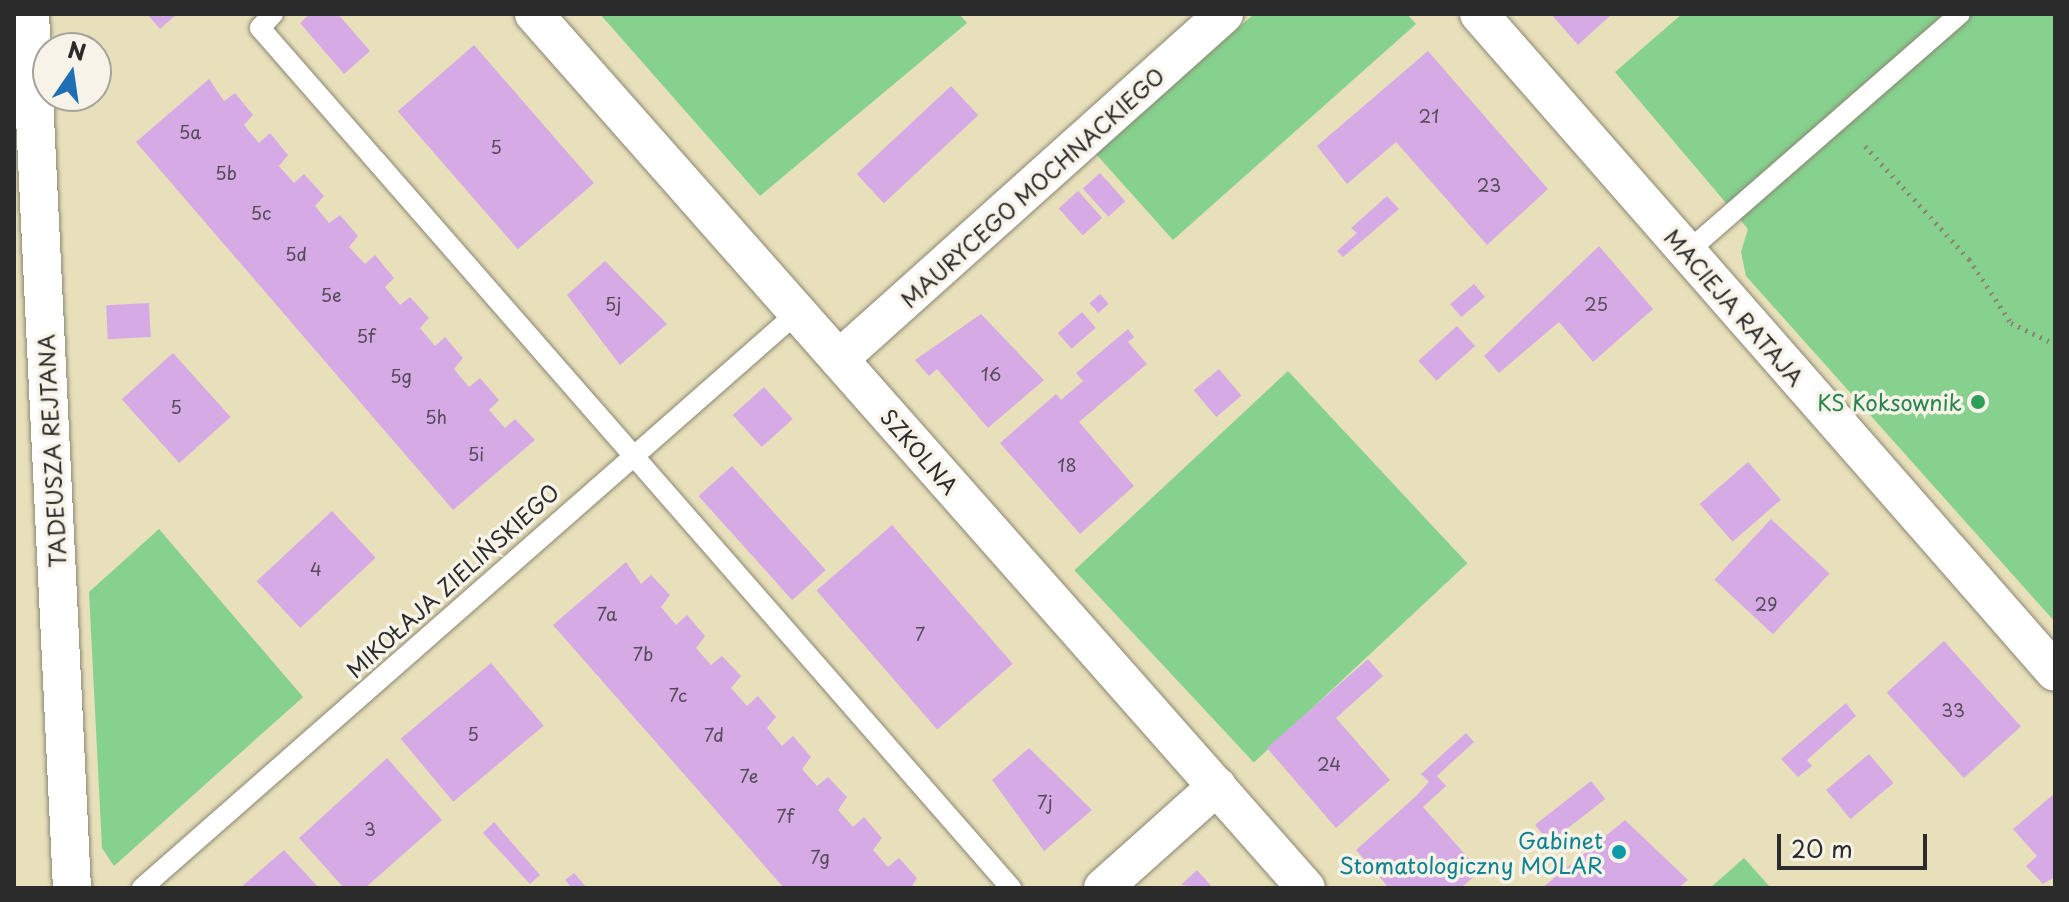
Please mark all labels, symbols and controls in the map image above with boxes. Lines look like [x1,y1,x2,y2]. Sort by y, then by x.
north arrow [32,32,112,112]
text: N [65,32,89,68]
street label: MAURYCEGO MOCHNACKIEGO [895,61,1169,313]
house number: 21 [1419,105,1439,127]
house number: 5a [179,121,201,143]
house number: 5 [490,136,502,158]
house number: 5b [215,162,237,184]
house number: 23 [1477,174,1501,196]
house number: 5c [251,202,271,224]
street label: MACIEJA RATAJA [1660,223,1810,391]
house number: 5d [285,243,307,265]
house number: 5e [320,284,342,306]
house number: 5j [605,293,621,315]
house number: 25 [1584,293,1608,315]
house number: 5f [357,325,375,347]
street label: TADEUSZA REJTANA [32,333,70,569]
house number: 16 [981,363,1001,385]
house number: 5g [390,365,412,387]
place label: KS Koksownik [1816,389,1962,415]
marker: KS Koksownik [1969,393,1987,411]
house number: 5 [170,396,182,418]
street label: SZKOLNA [876,403,964,499]
house number: 5h [425,406,447,428]
house number: 5i [468,443,484,465]
house number: 18 [1057,454,1077,476]
street label: MIKOŁAJA ZIELIŃSKIEGO [340,477,564,683]
house number: 4 [310,558,322,580]
house number: 29 [1755,593,1777,615]
house number: 7a [597,603,617,625]
house number: 7 [915,623,925,645]
house number: 7b [633,643,653,665]
house number: 7c [669,684,687,706]
house number: 33 [1941,699,1965,721]
house number: 5 [467,723,479,745]
house number: 7d [704,724,724,746]
house number: 24 [1317,753,1341,775]
house number: 7e [740,765,758,787]
house number: 7j [1037,791,1053,813]
house number: 7f [776,805,794,827]
house number: 3 [364,818,376,840]
scale bar [1781,818,1931,868]
place label: Gabinet Stomatologiczny MOLAR [1340,826,1603,878]
text: 20 m [1791,830,1853,866]
marker: Gabinet Stomatologiczny MOLAR [1610,843,1628,861]
house number: 7g [810,846,830,868]

